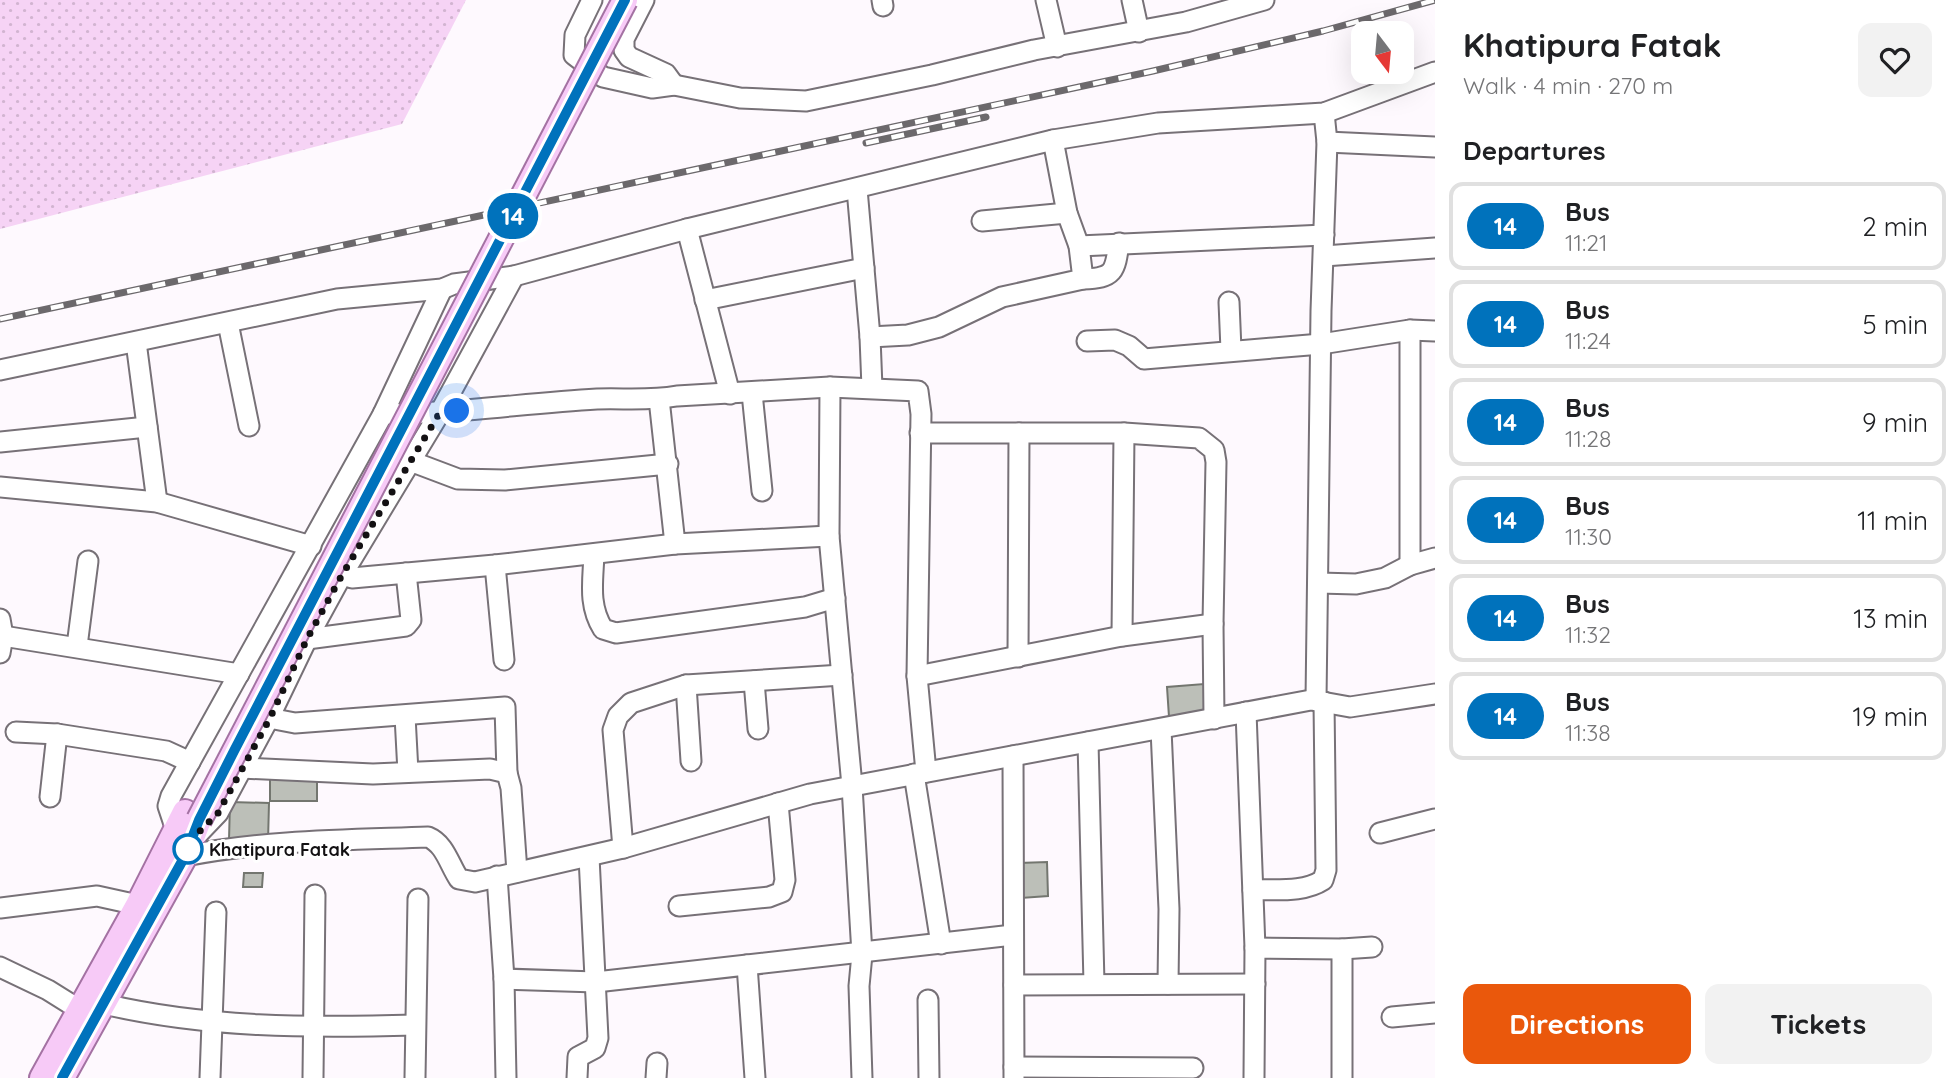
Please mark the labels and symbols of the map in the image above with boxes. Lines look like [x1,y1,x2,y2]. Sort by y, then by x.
north arrow [1351,21,1414,84]
line badge: 14 [482,193,544,239]
your location [439,393,474,428]
marker: Khatipura Fatak [173,834,203,864]
place label: Khatipura Fatak [209,838,350,861]

